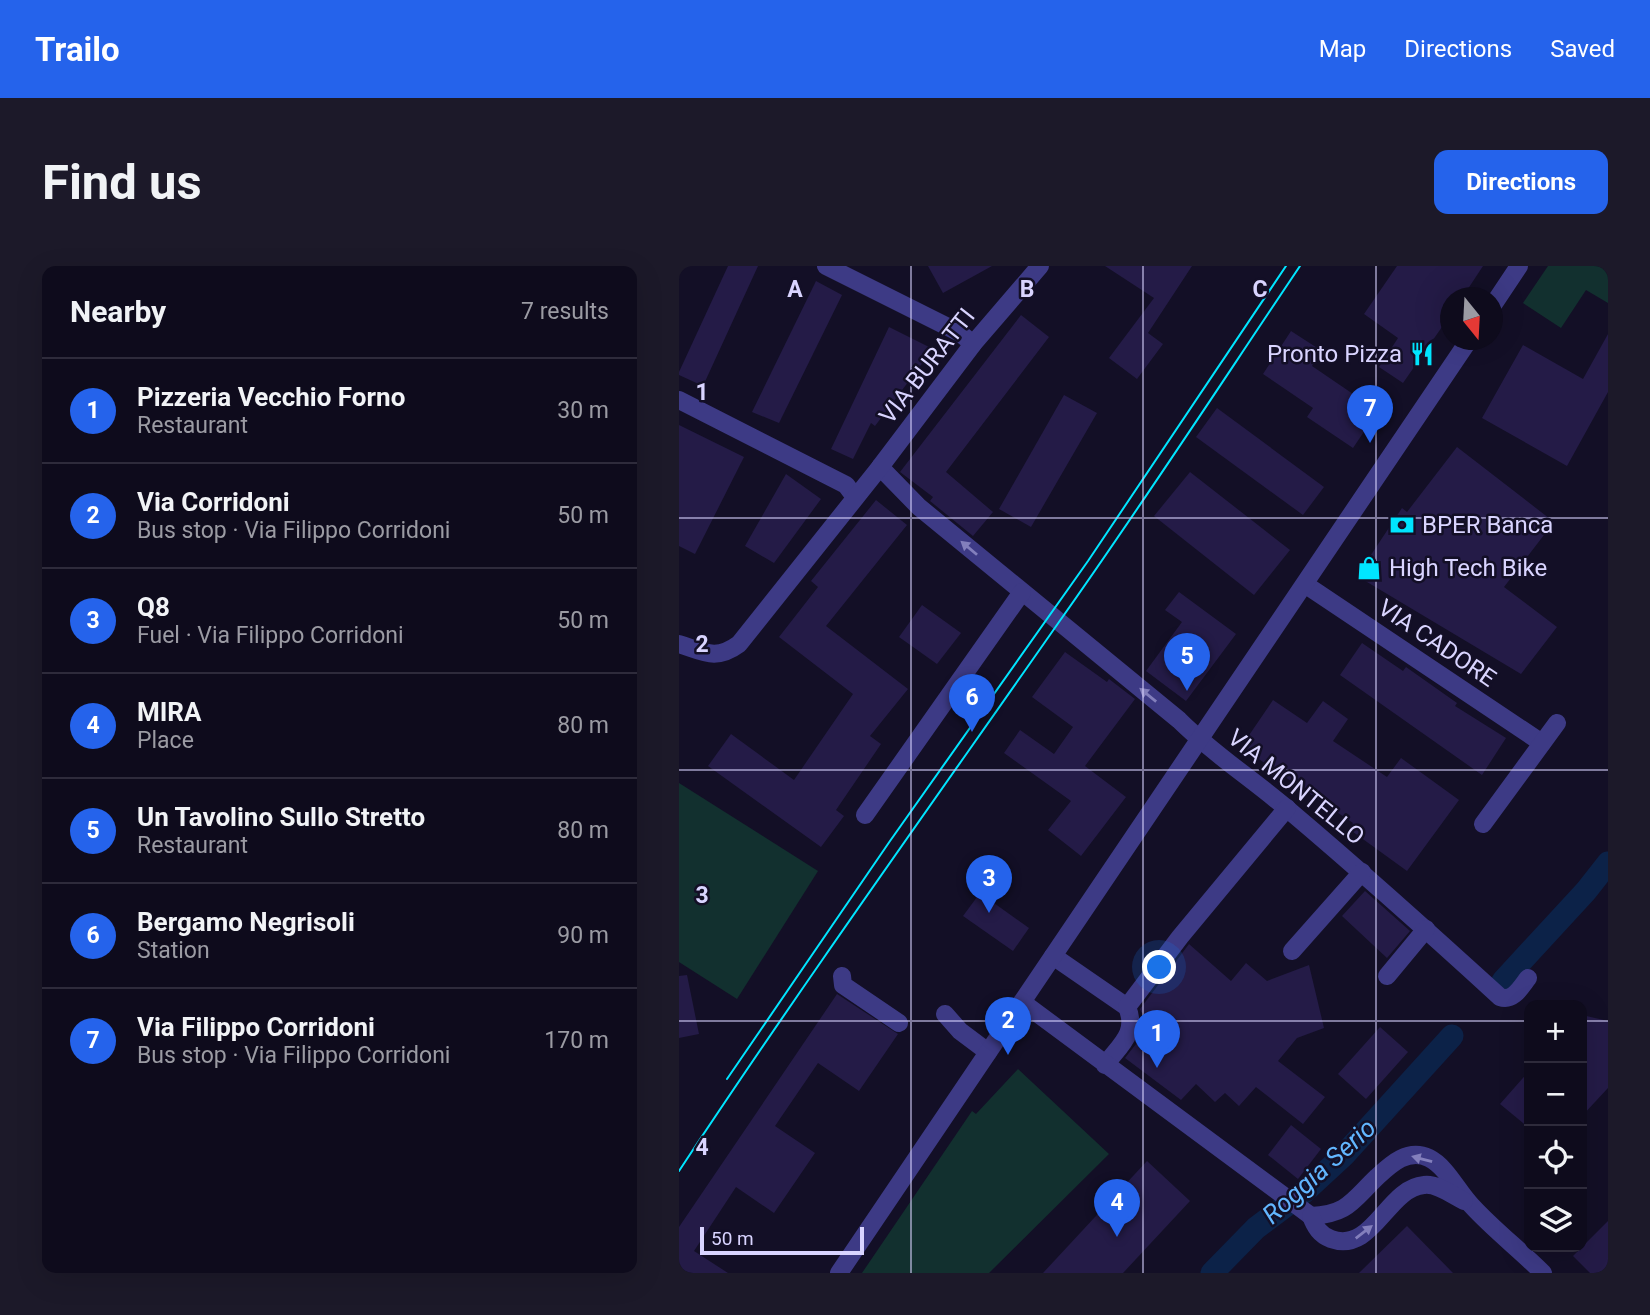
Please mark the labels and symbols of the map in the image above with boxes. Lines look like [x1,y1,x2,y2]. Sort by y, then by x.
text: A [787,276,803,303]
text: B [1020,276,1034,303]
text: C [1252,276,1268,303]
north arrow [1440,287,1503,350]
street label: VIA BURATTI [873,303,981,429]
place label: Pronto Pizza [1267,340,1402,368]
restaurant icon: Pronto Pizza [1408,340,1436,368]
text: 1 [695,379,709,406]
pin: 7 [1347,385,1393,443]
bank icon: BPER Banca [1388,511,1416,539]
place label: BPER Banca [1422,511,1553,539]
one-way arrow [961,541,978,556]
shop icon: High Tech Bike [1355,554,1383,582]
place label: High Tech Bike [1389,554,1547,582]
street label: VIA CADORE [1373,593,1501,693]
text: 2 [695,631,709,658]
pin: 5 [1164,633,1210,691]
pin: 6 [949,674,995,732]
one-way arrow [1140,687,1158,702]
street label: VIA MONTELLO [1222,723,1370,851]
pin: 3 [966,855,1012,913]
text: 3 [695,882,709,909]
your location [1142,950,1176,984]
pin: 2 [985,997,1031,1055]
pin: 1 [1134,1010,1180,1068]
water label: Roggia Serio [1256,1112,1382,1230]
text: 4 [695,1134,709,1161]
one-way arrow [1411,1153,1433,1164]
pin: 4 [1094,1179,1140,1237]
scale bar [700,1224,865,1256]
one-way arrow [1354,1224,1372,1239]

